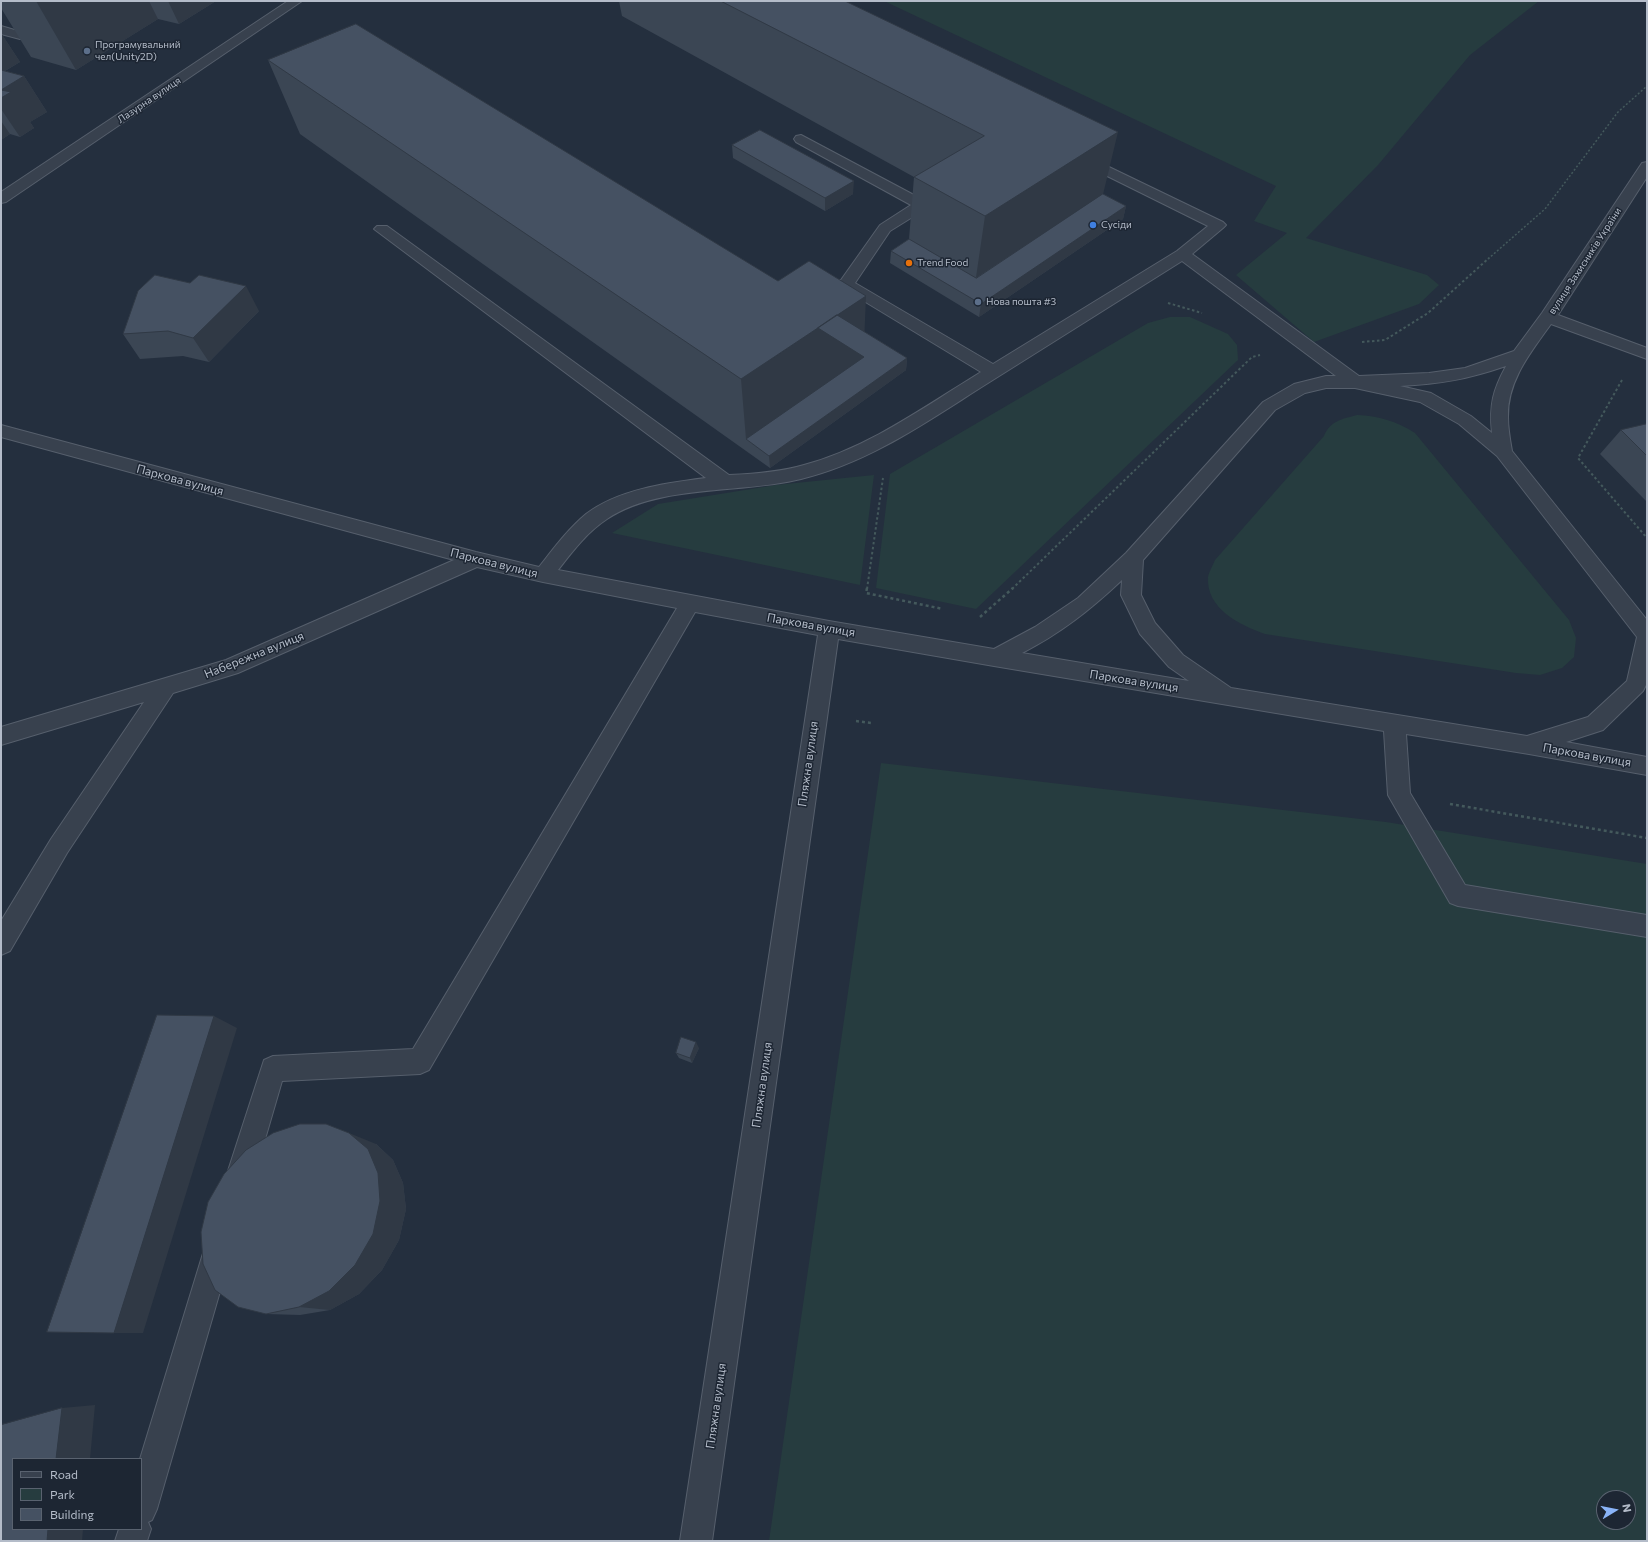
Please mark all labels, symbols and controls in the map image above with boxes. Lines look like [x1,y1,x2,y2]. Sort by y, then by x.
place label: Програмувальний чел(Unity2D) [95,39,181,62]
marker: Програмувальний чел(Unity2D) [82,46,92,56]
street label: Лазурна вулиця [115,74,183,126]
street label: вулиця Захисників України [1546,205,1624,317]
place label: Сусіди [1101,219,1132,231]
marker: Сусіди [1088,220,1098,230]
place label: Trend Food [917,257,968,269]
marker: Trend Food [904,258,914,268]
place label: Нова пошта #3 [986,296,1056,308]
marker: Нова пошта #3 [973,297,983,307]
street label: Паркова вулиця [135,461,225,499]
street label: Паркова вулиця [449,545,539,581]
street label: Паркова вулиця [766,610,856,640]
street label: Набережна вулиця [202,628,306,682]
street label: Паркова вулиця [1089,667,1179,695]
street label: Пляжна вулиця [795,720,821,808]
street label: Паркова вулиця [1542,740,1632,770]
street label: Пляжна вулиця [749,1041,775,1129]
street label: Пляжна вулиця [703,1362,729,1450]
legend [12,1458,142,1530]
text: Road [50,1467,78,1481]
text: Park [50,1487,75,1501]
north arrow [1596,1490,1636,1530]
text: N [1620,1503,1634,1513]
text: Building [50,1507,94,1521]

